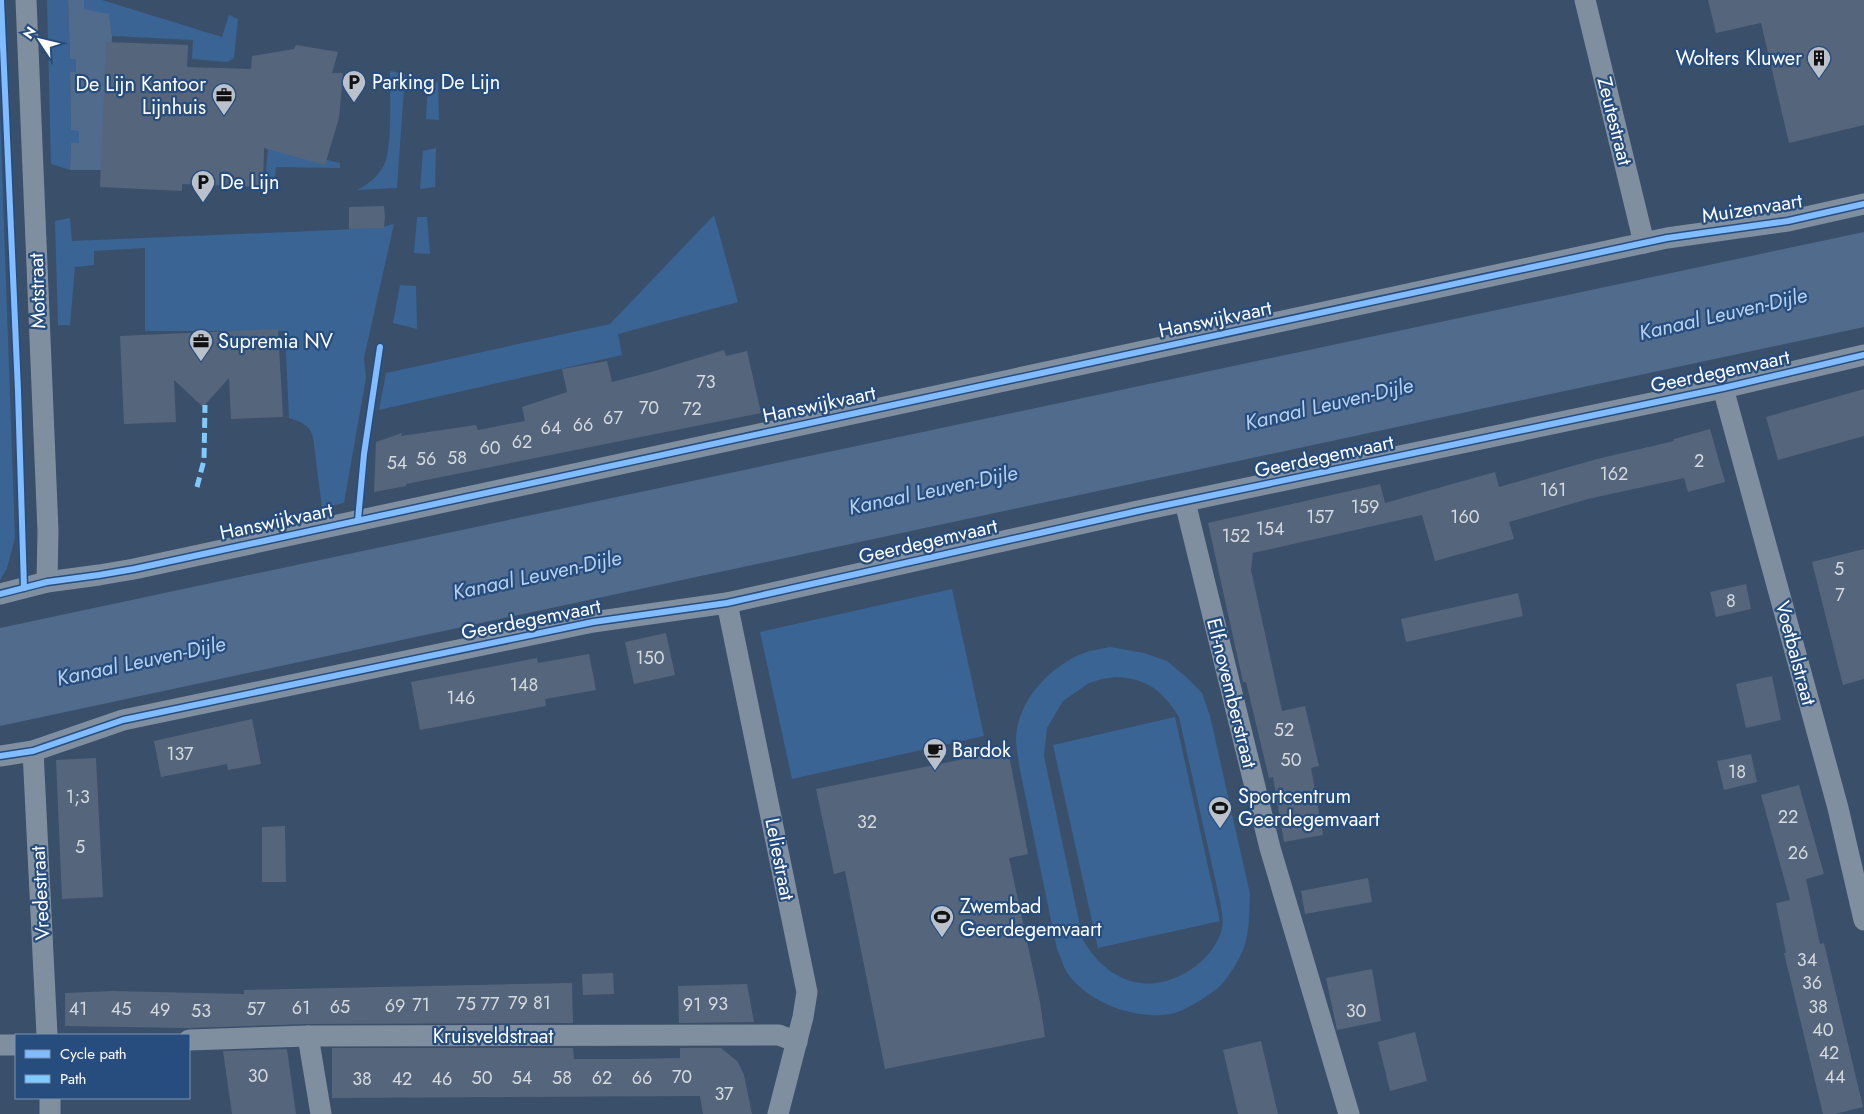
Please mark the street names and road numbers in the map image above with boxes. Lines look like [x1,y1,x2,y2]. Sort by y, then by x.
street label: Zeutestraat [1590,74,1640,168]
street label: Muizenvaart [1700,186,1805,231]
street label: Motstraat [22,252,53,329]
street label: Hanswijkvaart [1156,293,1275,346]
street label: Geerdegemvaart [1648,343,1793,400]
street label: Hanswijkvaart [760,378,879,431]
street label: Geerdegemvaart [1252,428,1397,485]
street label: Hanswijkvaart [217,495,336,548]
street label: Geerdegemvaart [856,511,1001,572]
street label: Geerdegemvaart [459,592,604,647]
street label: Voetbalstraat [1768,598,1823,709]
street label: Elf-novemberstraat [1199,615,1264,771]
street label: Leliestraat [757,816,802,903]
street label: Vredestraat [24,845,57,941]
street label: Kruisveldstraat [433,1022,553,1051]

